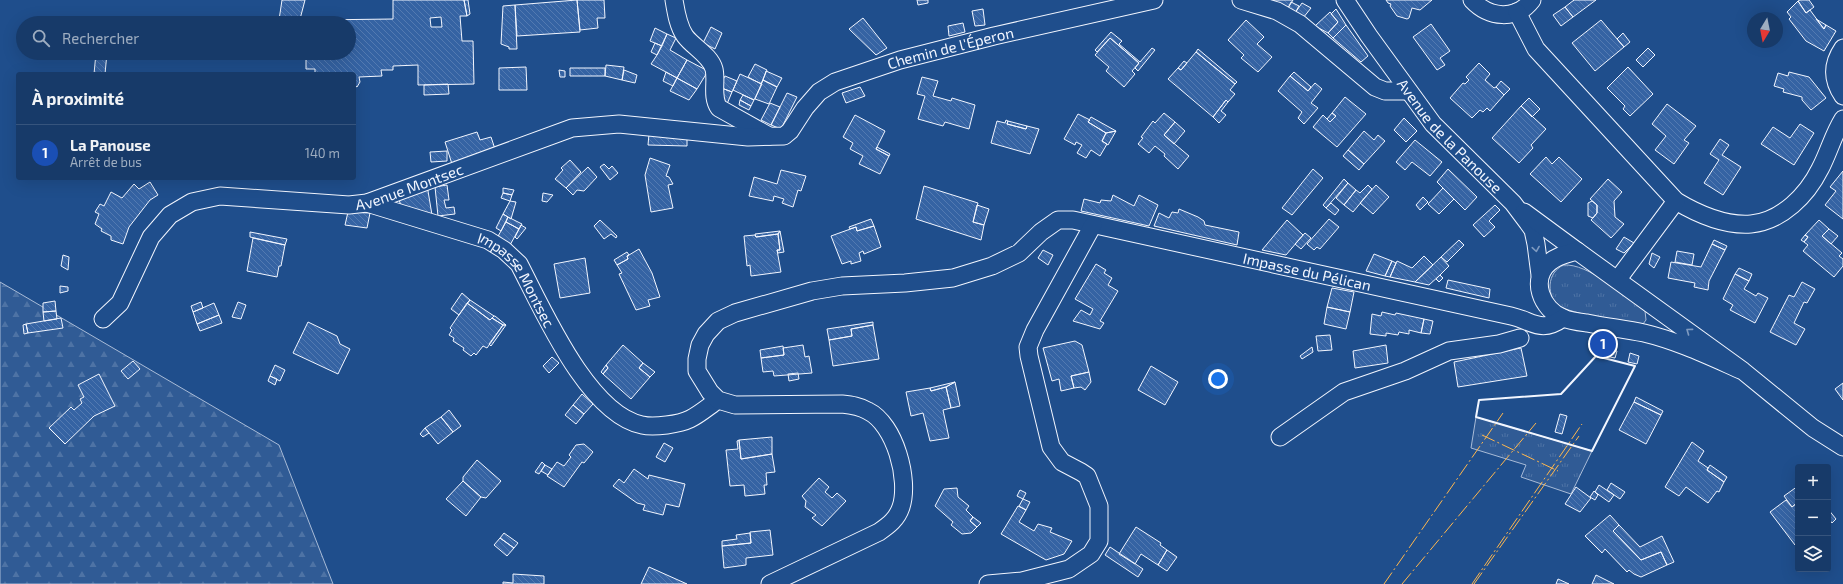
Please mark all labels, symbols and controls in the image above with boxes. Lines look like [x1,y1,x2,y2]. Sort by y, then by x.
north arrow [1747,12,1783,48]
search box [16,16,356,60]
street label: Chemin de l'Éperon [885,23,1015,73]
icon: search [30,27,52,49]
text: Rechercher [62,29,139,47]
street label: Avenue de la Panouse [1394,75,1506,197]
text: À proximité [32,88,124,108]
text: La Panouse [70,136,151,154]
text: 1 [42,145,48,161]
text: 140 m [305,145,340,161]
text: Arrêt de bus [70,154,142,170]
street label: Avenue Montsec [355,160,465,213]
street label: Impasse Montsec [475,228,559,330]
one-way arrow [1532,246,1540,252]
street label: Impasse du Pélican [1241,249,1373,294]
one-way arrow [1686,328,1693,336]
pin: 1 [1590,329,1616,359]
your location [1208,369,1228,389]
map controls [1795,464,1831,572]
button: + [1795,464,1831,500]
button: − [1795,500,1831,536]
button: layers [1795,536,1831,572]

